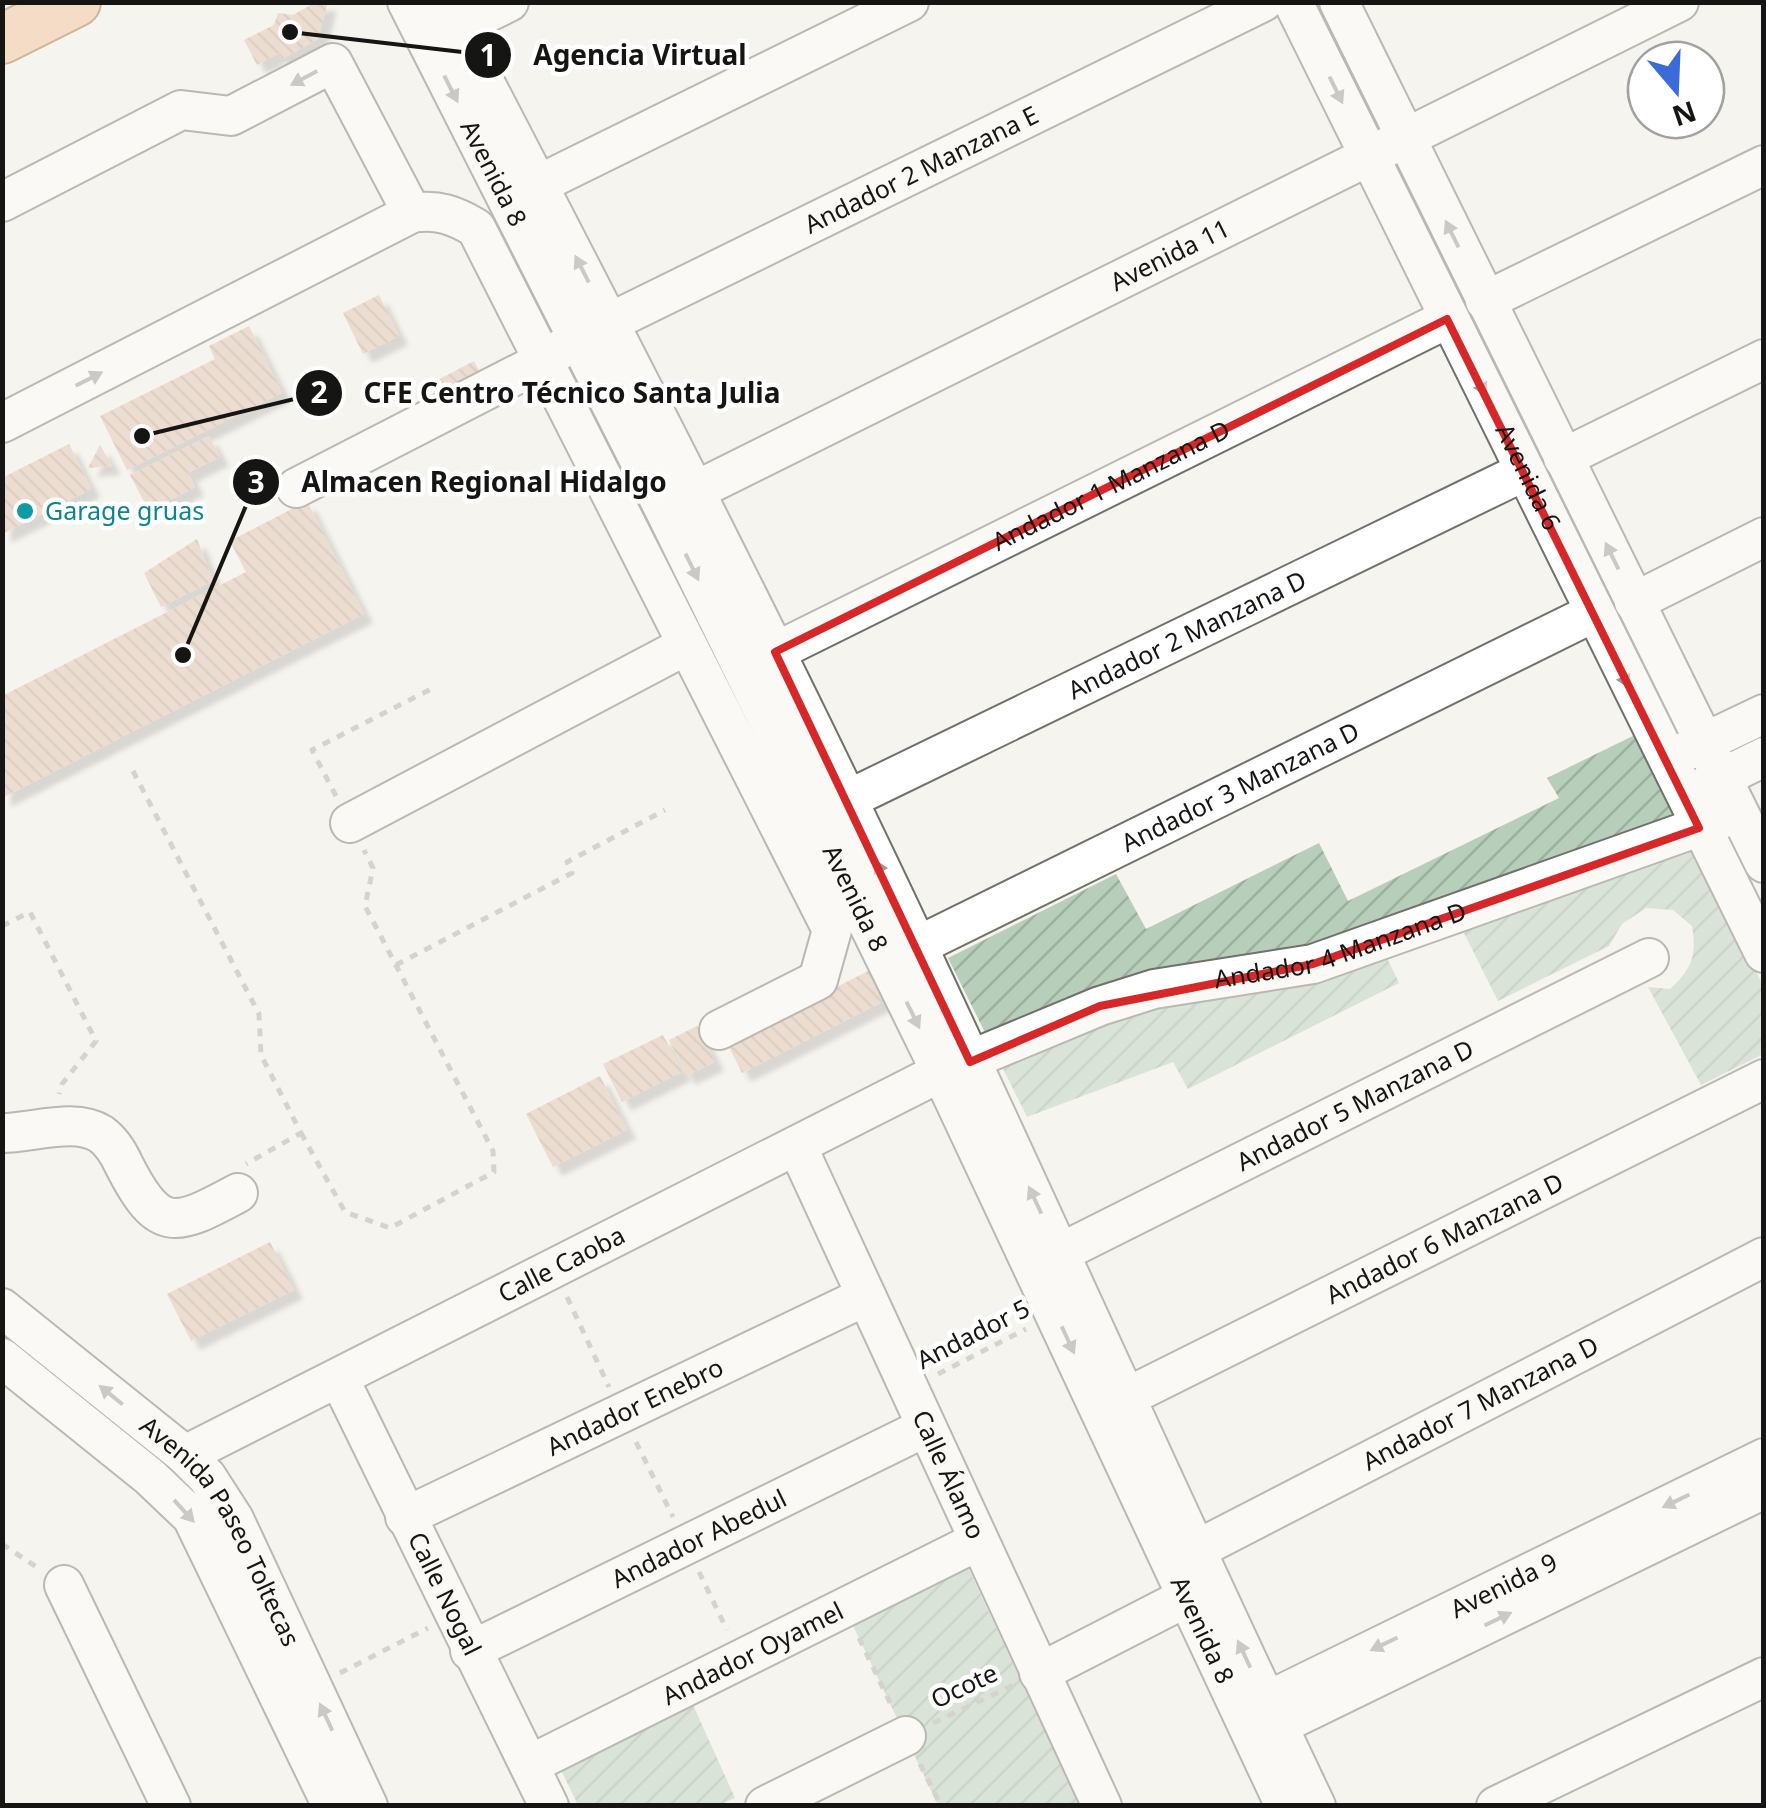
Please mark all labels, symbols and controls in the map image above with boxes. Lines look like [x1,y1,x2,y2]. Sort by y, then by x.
callout: Agencia Virtual [463,26,767,84]
text: 1 [479,34,497,75]
text: Agencia Virtual [533,35,747,73]
north arrow [1626,40,1726,140]
one-way arrow [289,69,318,86]
one-way arrow [442,75,459,104]
one-way arrow [1327,76,1344,105]
text: N [1668,93,1701,136]
street label: Andador 2 Manzana E [798,97,1044,241]
street label: Avenida 8 [454,114,536,232]
street label: Avenida 11 [1104,210,1235,298]
one-way arrow [1444,219,1461,248]
one-way arrow [574,255,591,284]
callout: CFE Centro Técnico Santa Julia [294,364,801,422]
one-way arrow [1470,367,1487,396]
one-way arrow [75,371,104,388]
text: 2 [310,371,328,412]
text: CFE Centro Técnico Santa Julia [364,373,780,411]
street label: Andador 1 Manzana D [986,411,1235,558]
street label: Avenida 6 [1488,417,1570,536]
callout: Almacen Regional Hidalgo [231,453,687,511]
text: 3 [247,461,265,502]
text: Almacen Regional Hidalgo [301,462,667,500]
place label: Garage gruas [45,493,204,527]
marker: Garage gruas [14,500,36,522]
one-way arrow [1603,542,1620,571]
one-way arrow [684,552,701,581]
street label: Andador 2 Manzana D [1062,562,1312,706]
one-way arrow [1614,659,1631,688]
street label: Andador 3 Manzana D [1115,713,1365,859]
street label: Avenida 8 [816,839,897,957]
one-way arrow [874,859,891,888]
street label: Andador 4 Manzana D [1212,893,1470,995]
one-way arrow [904,1001,921,1030]
street label: Andador 5 Manzana D [1230,1031,1479,1178]
street label: Andador 6 Manzana D [1320,1164,1569,1311]
one-way arrow [1027,1185,1043,1215]
street label: Calle Caoba [492,1217,630,1310]
street label: Andador 5 [910,1290,1035,1376]
one-way arrow [1060,1325,1076,1355]
street label: Andador 7 Manzana D [1356,1327,1604,1477]
street label: Andador Enebro [541,1349,728,1463]
one-way arrow [98,1385,124,1406]
street label: Calle Álamo [905,1404,994,1544]
street label: Avenida Paseo Toltecas [134,1408,309,1651]
street label: Andador Abedul [605,1480,792,1595]
one-way arrow [1661,1492,1690,1509]
one-way arrow [172,1498,195,1522]
street label: Calle Nogal [401,1526,490,1661]
street label: Avenida 9 [1444,1544,1562,1625]
street label: Avenida 8 [1164,1570,1243,1689]
street label: Andador Oyamel [656,1593,849,1712]
one-way arrow [1484,1611,1513,1628]
one-way arrow [1369,1635,1398,1652]
one-way arrow [1236,1639,1252,1669]
street label: Ocote [925,1655,1002,1715]
one-way arrow [318,1702,335,1731]

